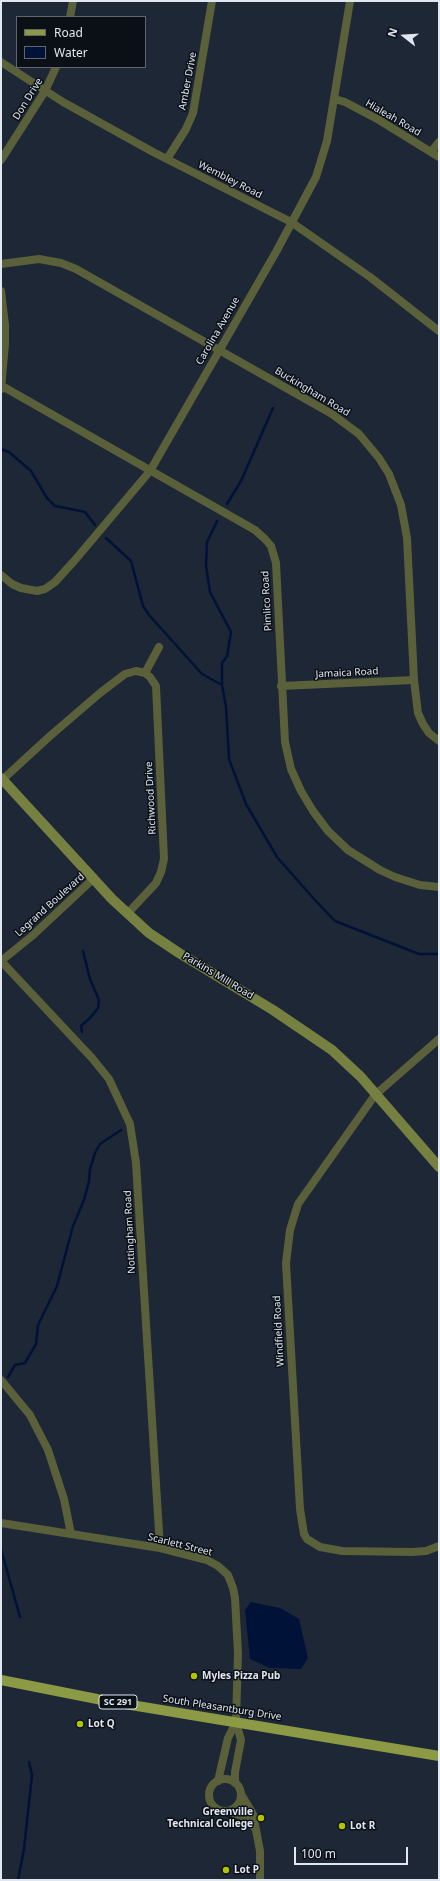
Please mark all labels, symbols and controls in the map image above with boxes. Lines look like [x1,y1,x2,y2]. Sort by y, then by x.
legend [16,16,146,68]
north arrow [384,16,424,56]
text: Road [54,24,83,41]
text: N [384,26,401,39]
text: Water [54,44,88,61]
street label: Amber Drive [176,51,200,111]
street label: Don Drive [10,76,46,122]
street label: Hialeah Road [363,97,423,139]
street label: Wembley Road [196,159,264,201]
street label: Carolina Avenue [194,295,242,367]
street label: Buckingham Road [272,365,352,419]
street label: Pimlico Road [259,570,275,632]
street label: Jamaica Road [315,665,379,681]
street label: Richwood Drive [143,761,159,835]
street label: Legrand Boulevard [13,871,87,939]
street label: Parkins Mill Road [180,950,256,1002]
street label: Nottingham Road [122,1190,138,1274]
street label: Windfield Road [271,1295,287,1367]
street label: Scarlett Street [147,1531,213,1559]
place label: Myles Pizza Pub [202,1670,280,1682]
marker: Myles Pizza Pub [189,1671,199,1681]
street label: South Pleasantburg Drive [162,1693,282,1723]
road number: SC 291 [99,1695,137,1709]
place label: Lot Q [88,1718,115,1730]
marker: Lot Q [75,1719,85,1729]
place label: Greenville Technical College [167,1806,253,1830]
marker: Greenville Technical College [256,1813,266,1823]
place label: Lot R [350,1820,375,1832]
marker: Lot R [337,1821,347,1831]
scale bar [296,1839,410,1865]
text: 100 m [301,1845,336,1862]
place label: Lot P [234,1864,259,1876]
marker: Lot P [221,1865,231,1875]

